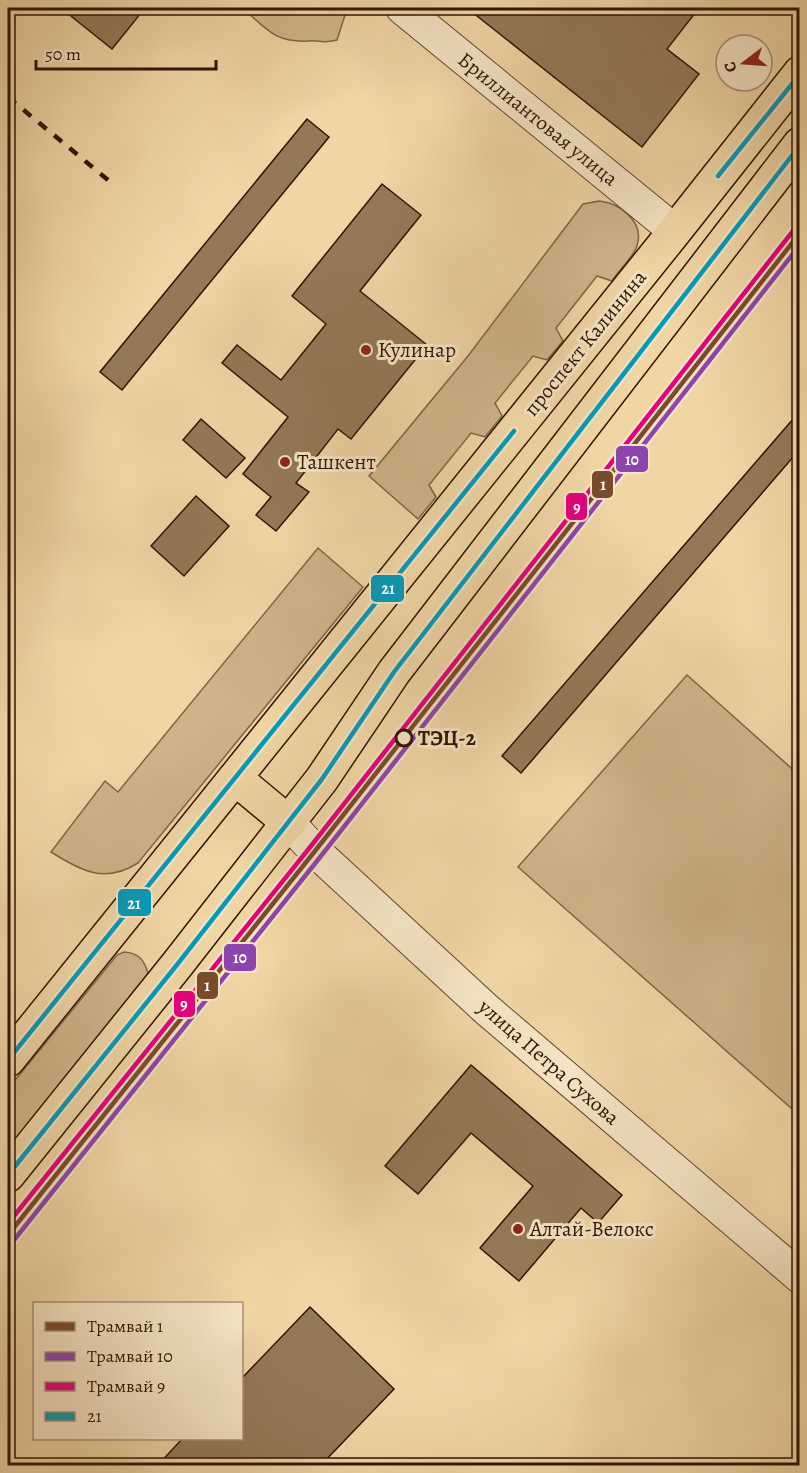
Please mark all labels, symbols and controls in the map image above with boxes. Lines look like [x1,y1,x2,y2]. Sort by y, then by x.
scale bar [36,33,216,71]
north arrow [714,33,774,93]
text: 50 m [45,42,81,66]
street label: Бриллиантовая улица [452,46,624,193]
text: С [719,59,743,75]
street label: проспект Калинина [517,264,653,422]
place label: Кулинар [378,336,456,364]
marker: Кулинар [359,343,373,357]
line badge: 10 [615,445,649,473]
place label: Ташкент [297,448,376,476]
text: 10 [625,449,639,471]
marker: Ташкент [278,455,292,469]
line badge: 1 [591,470,614,499]
text: 1 [600,474,606,496]
line badge: 9 [565,492,588,521]
text: 9 [573,497,581,519]
line badge: 21 [370,574,405,603]
text: 21 [381,578,395,600]
place label: ТЭЦ-2 [418,724,476,752]
marker: ТЭЦ-2 [395,729,413,747]
line badge: 21 [117,888,152,917]
text: 21 [127,893,141,915]
line badge: 10 [223,943,257,972]
text: 10 [233,947,247,969]
line badge: 1 [196,971,219,1000]
text: 1 [204,975,210,997]
line badge: 9 [173,990,196,1018]
street label: улица Петра Сухова [472,992,626,1131]
text: 9 [180,994,188,1016]
place label: Алтай-Велокс [529,1215,654,1243]
marker: Алтай-Велокс [511,1222,525,1236]
legend [33,1302,243,1440]
text: Трамвай 1 [87,1314,163,1338]
text: Трамвай 10 [87,1344,173,1368]
text: Трамвай 9 [87,1374,165,1398]
text: 21 [87,1404,102,1428]

